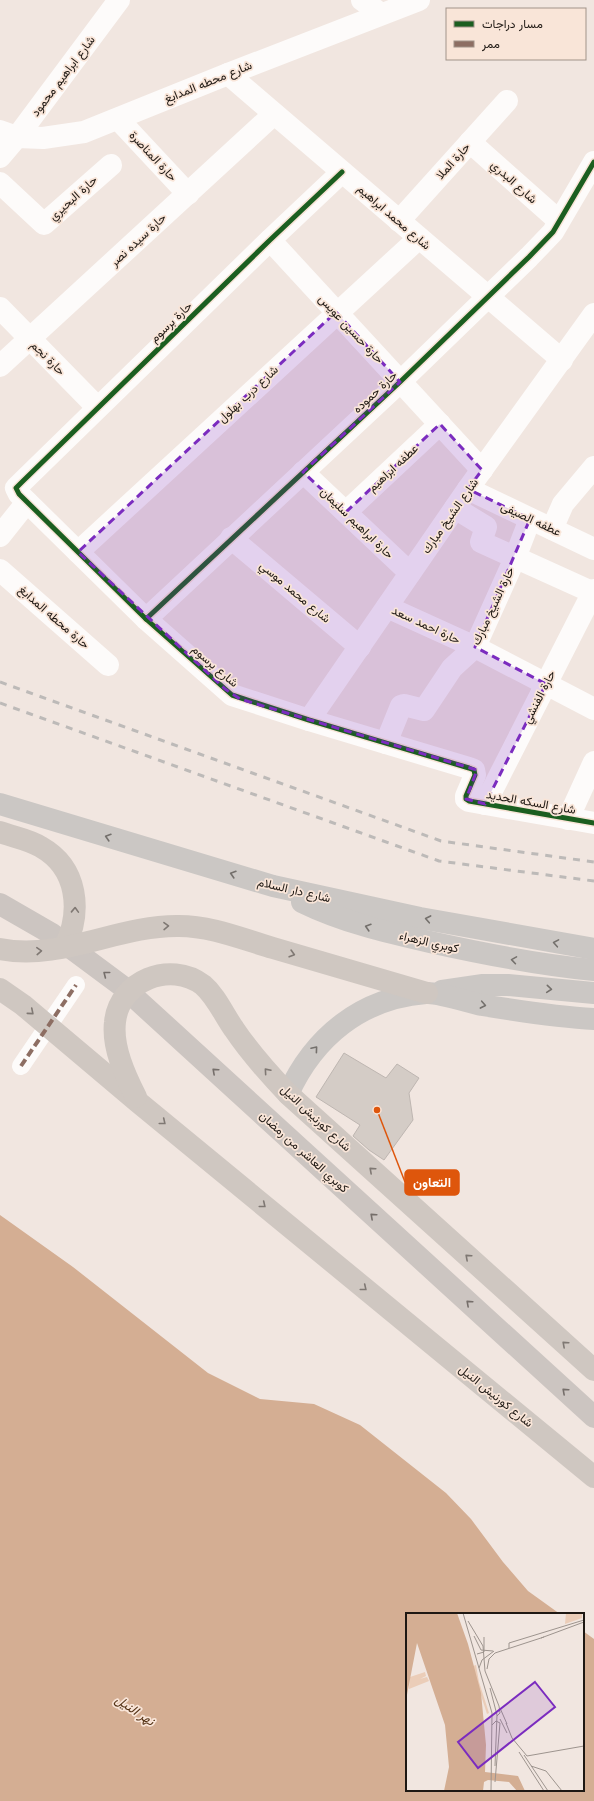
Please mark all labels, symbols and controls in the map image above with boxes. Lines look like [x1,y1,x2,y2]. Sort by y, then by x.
legend [446,8,586,60]
text: مسار دراجات [482,15,543,33]
street label: شارع ابراهيم محمود [27,32,99,120]
text: ممر [481,35,500,53]
street label: شارع محطه المدابغ [161,56,255,108]
street label: حارة المناصرة [125,127,181,185]
street label: حارة الملا [432,139,474,183]
street label: شارع البدري [486,156,541,209]
street label: حارة البحيري [45,171,102,226]
street label: شارع محمد ابراهيم [353,180,435,254]
street label: حارة سيده نصر [105,209,170,272]
street label: حارة حسين عويس [314,290,388,368]
street label: حارة برسوم [146,297,196,347]
street label: حارة نجم [27,337,69,379]
street label: شارع درب بهلول [214,361,282,427]
street label: حارة حموده [349,367,401,417]
street label: عطفه ابراهيم [364,440,422,496]
street label: شارع الشيخ مبارك [417,475,483,557]
street label: حارة ابراهيم سليمان [316,483,398,563]
street label: عطفه الصيفى [498,497,564,541]
street label: شارع محمد موسي [255,557,335,628]
street label: حارة الشيخ مبارك [467,564,519,648]
street label: حارة محطه المدابغ [14,581,94,653]
street label: حارة احمد سعد [389,601,463,649]
street label: شارع برسوم [188,641,242,691]
street label: حارة الفنشي [518,667,561,727]
street label: شارع السكه الحديد [485,785,577,819]
one-way arrow [105,833,112,842]
one-way arrow [230,870,237,879]
street label: شارع دار السلام [256,873,332,907]
one-way arrow [71,907,79,913]
one-way arrow [425,915,431,924]
one-way arrow [163,922,169,930]
one-way arrow [365,923,372,932]
street label: كوبري الزهراء [397,926,461,959]
one-way arrow [552,939,559,948]
one-way arrow [36,947,42,955]
one-way arrow [289,949,296,958]
one-way arrow [511,956,517,965]
one-way arrow [103,971,110,978]
one-way arrow [546,984,552,993]
one-way arrow [480,1000,486,1008]
one-way arrow [27,1007,34,1014]
one-way arrow [311,1046,318,1054]
one-way arrow [213,1069,220,1076]
one-way arrow [264,1069,271,1076]
street label: شارع كورنيش النيل [277,1080,355,1156]
street label: كوبري العاشر من رمضان [255,1107,353,1198]
one-way arrow [159,1118,166,1125]
one-way arrow [369,1167,377,1174]
callout: التعاون [405,1170,459,1195]
text: التعاون [413,1173,451,1192]
one-way arrow [259,1200,266,1207]
one-way arrow [370,1213,378,1220]
one-way arrow [466,1254,473,1261]
one-way arrow [359,1283,366,1290]
one-way arrow [466,1301,474,1308]
one-way arrow [562,1341,570,1348]
street label: شارع كورنيش النيل [455,1360,537,1432]
one-way arrow [562,1388,570,1396]
inset map [406,1613,584,1791]
water label: نهر النيل [111,1690,160,1731]

